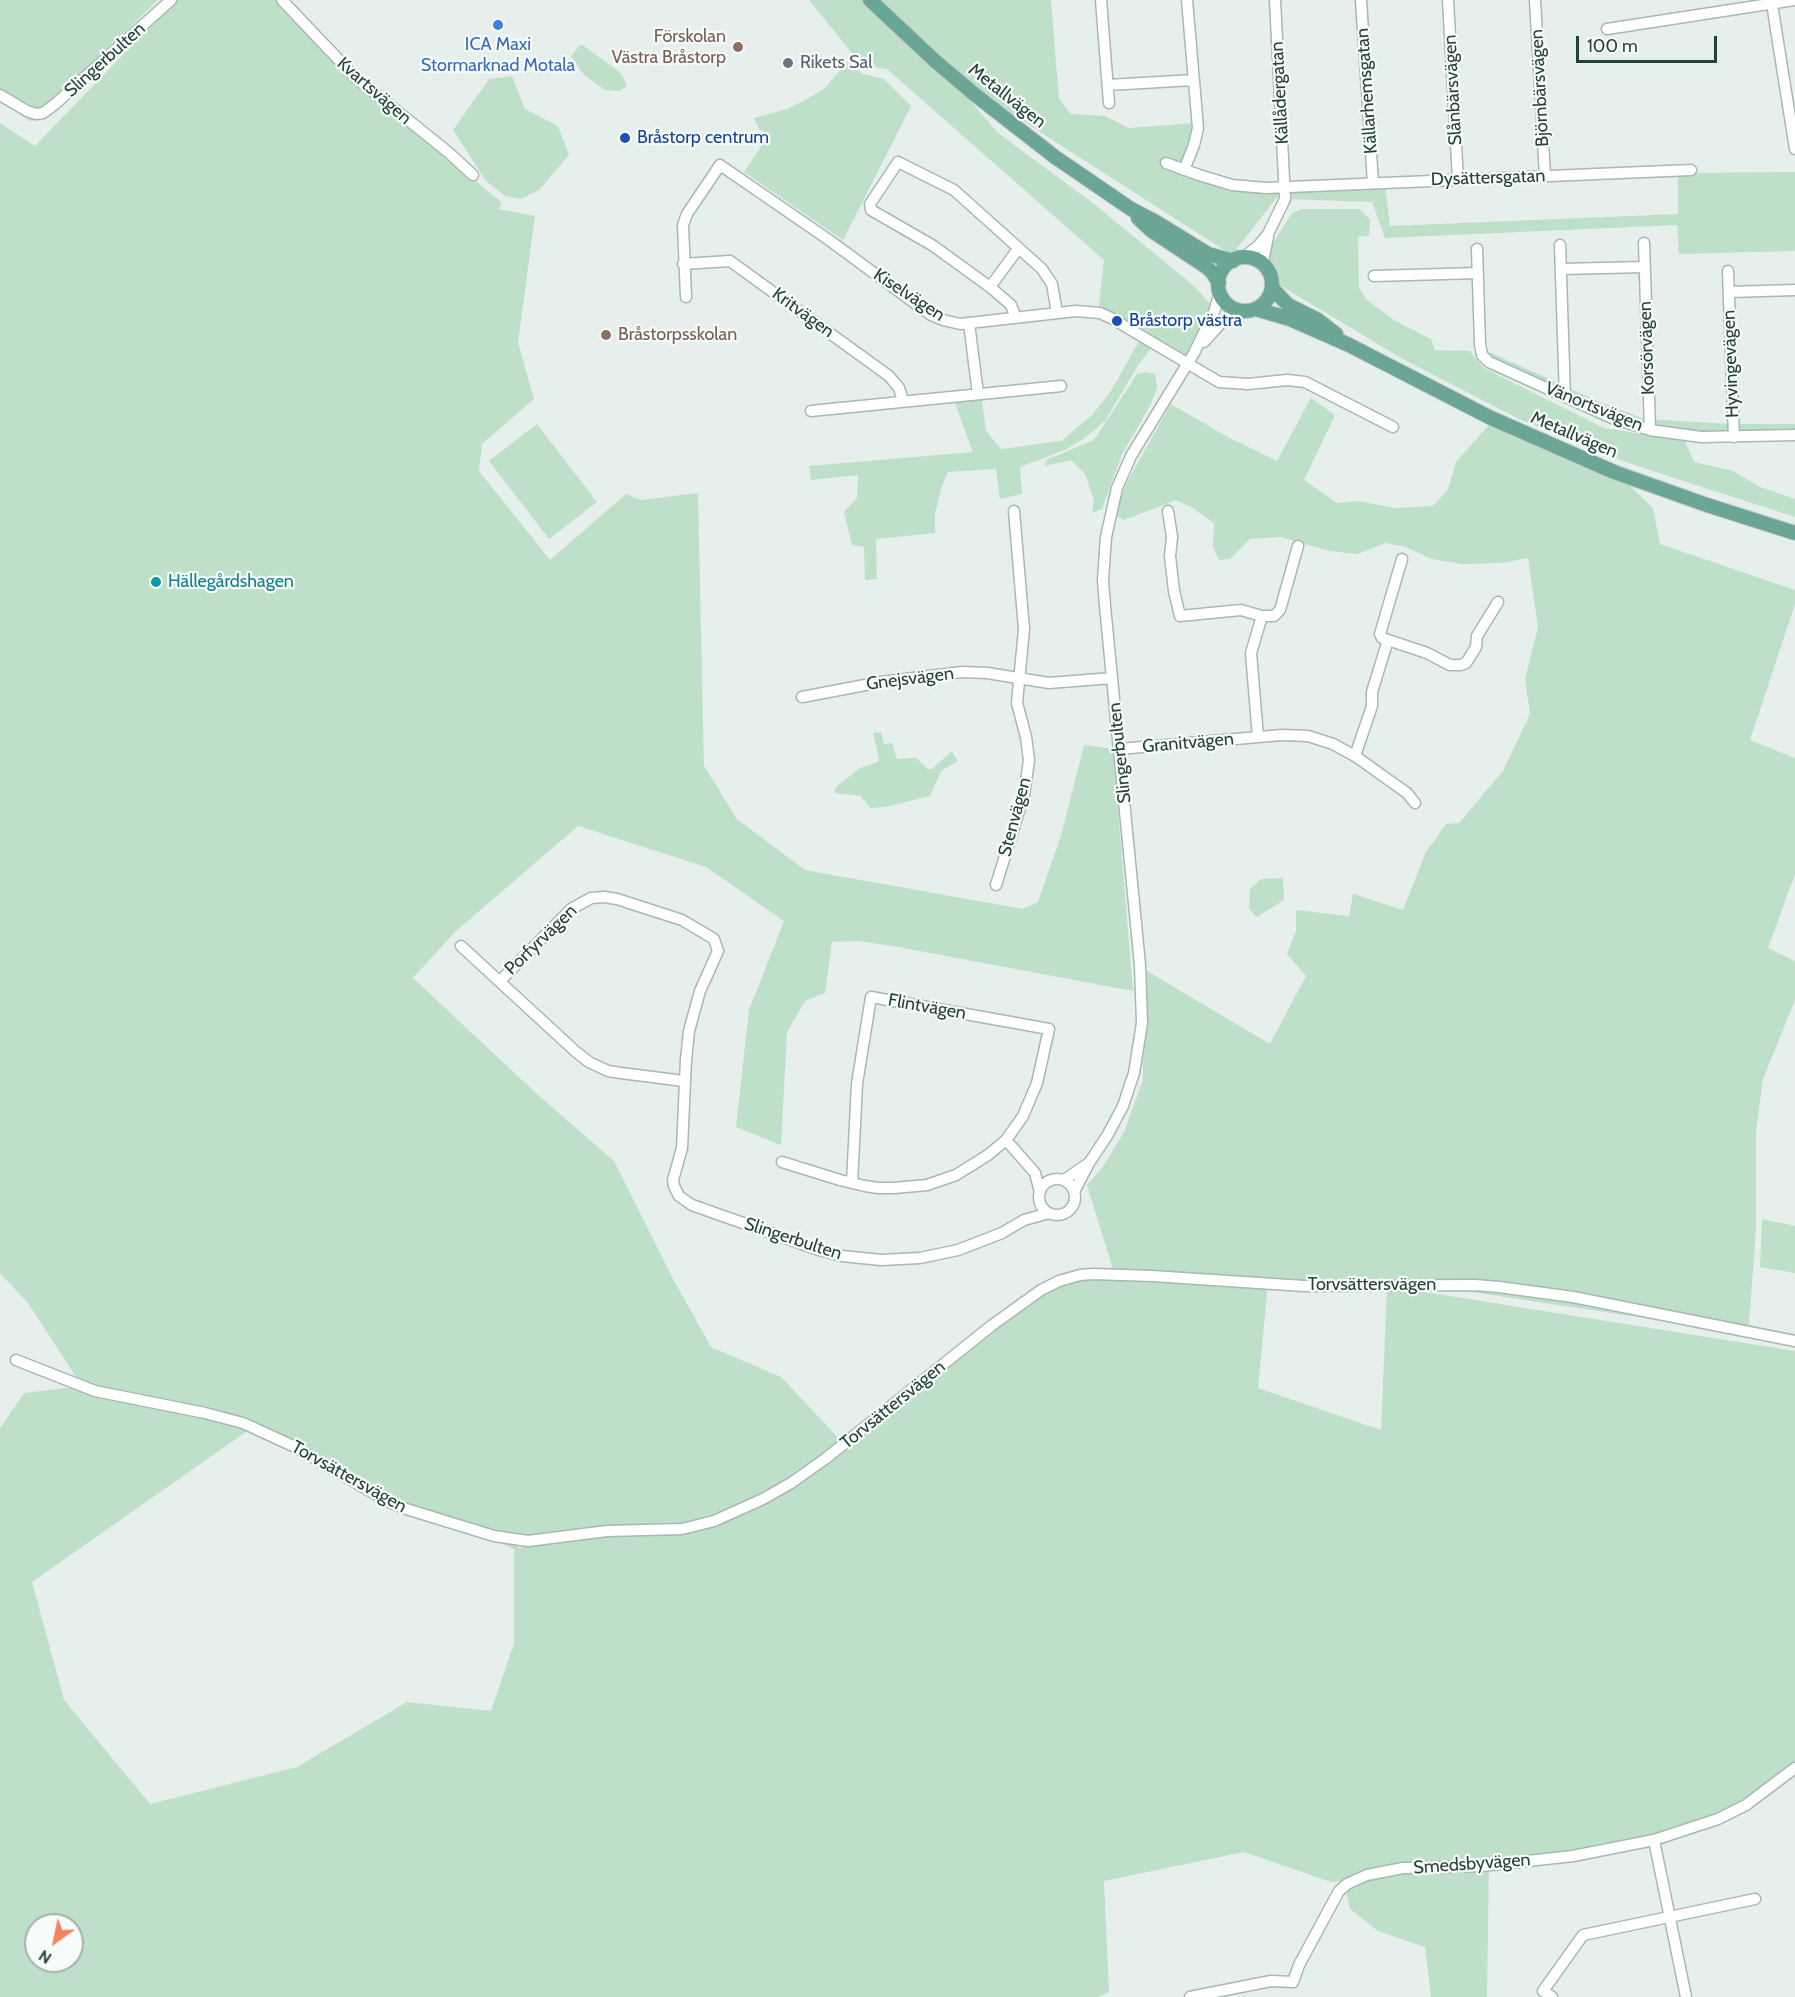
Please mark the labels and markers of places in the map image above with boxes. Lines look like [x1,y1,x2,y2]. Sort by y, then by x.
marker: ICA Maxi Stormarknad Motala [491,18,505,32]
place label: Förskolan Västra Bråstorp [611,26,726,68]
place label: ICA Maxi Stormarknad Motala [421,34,575,76]
marker: Förskolan Västra Bråstorp [731,40,745,54]
place label: Rikets Sal [800,52,872,74]
marker: Rikets Sal [781,56,795,70]
place label: Bråstorp centrum [637,127,769,149]
marker: Bråstorp centrum [618,131,632,145]
place label: Bråstorp västra [1129,310,1242,332]
marker: Bråstorp västra [1110,314,1124,328]
place label: Bråstorpsskolan [618,324,737,346]
marker: Bråstorpsskolan [599,328,613,342]
place label: Hällegårdshagen [168,571,294,593]
marker: Hällegårdshagen [149,575,163,589]

